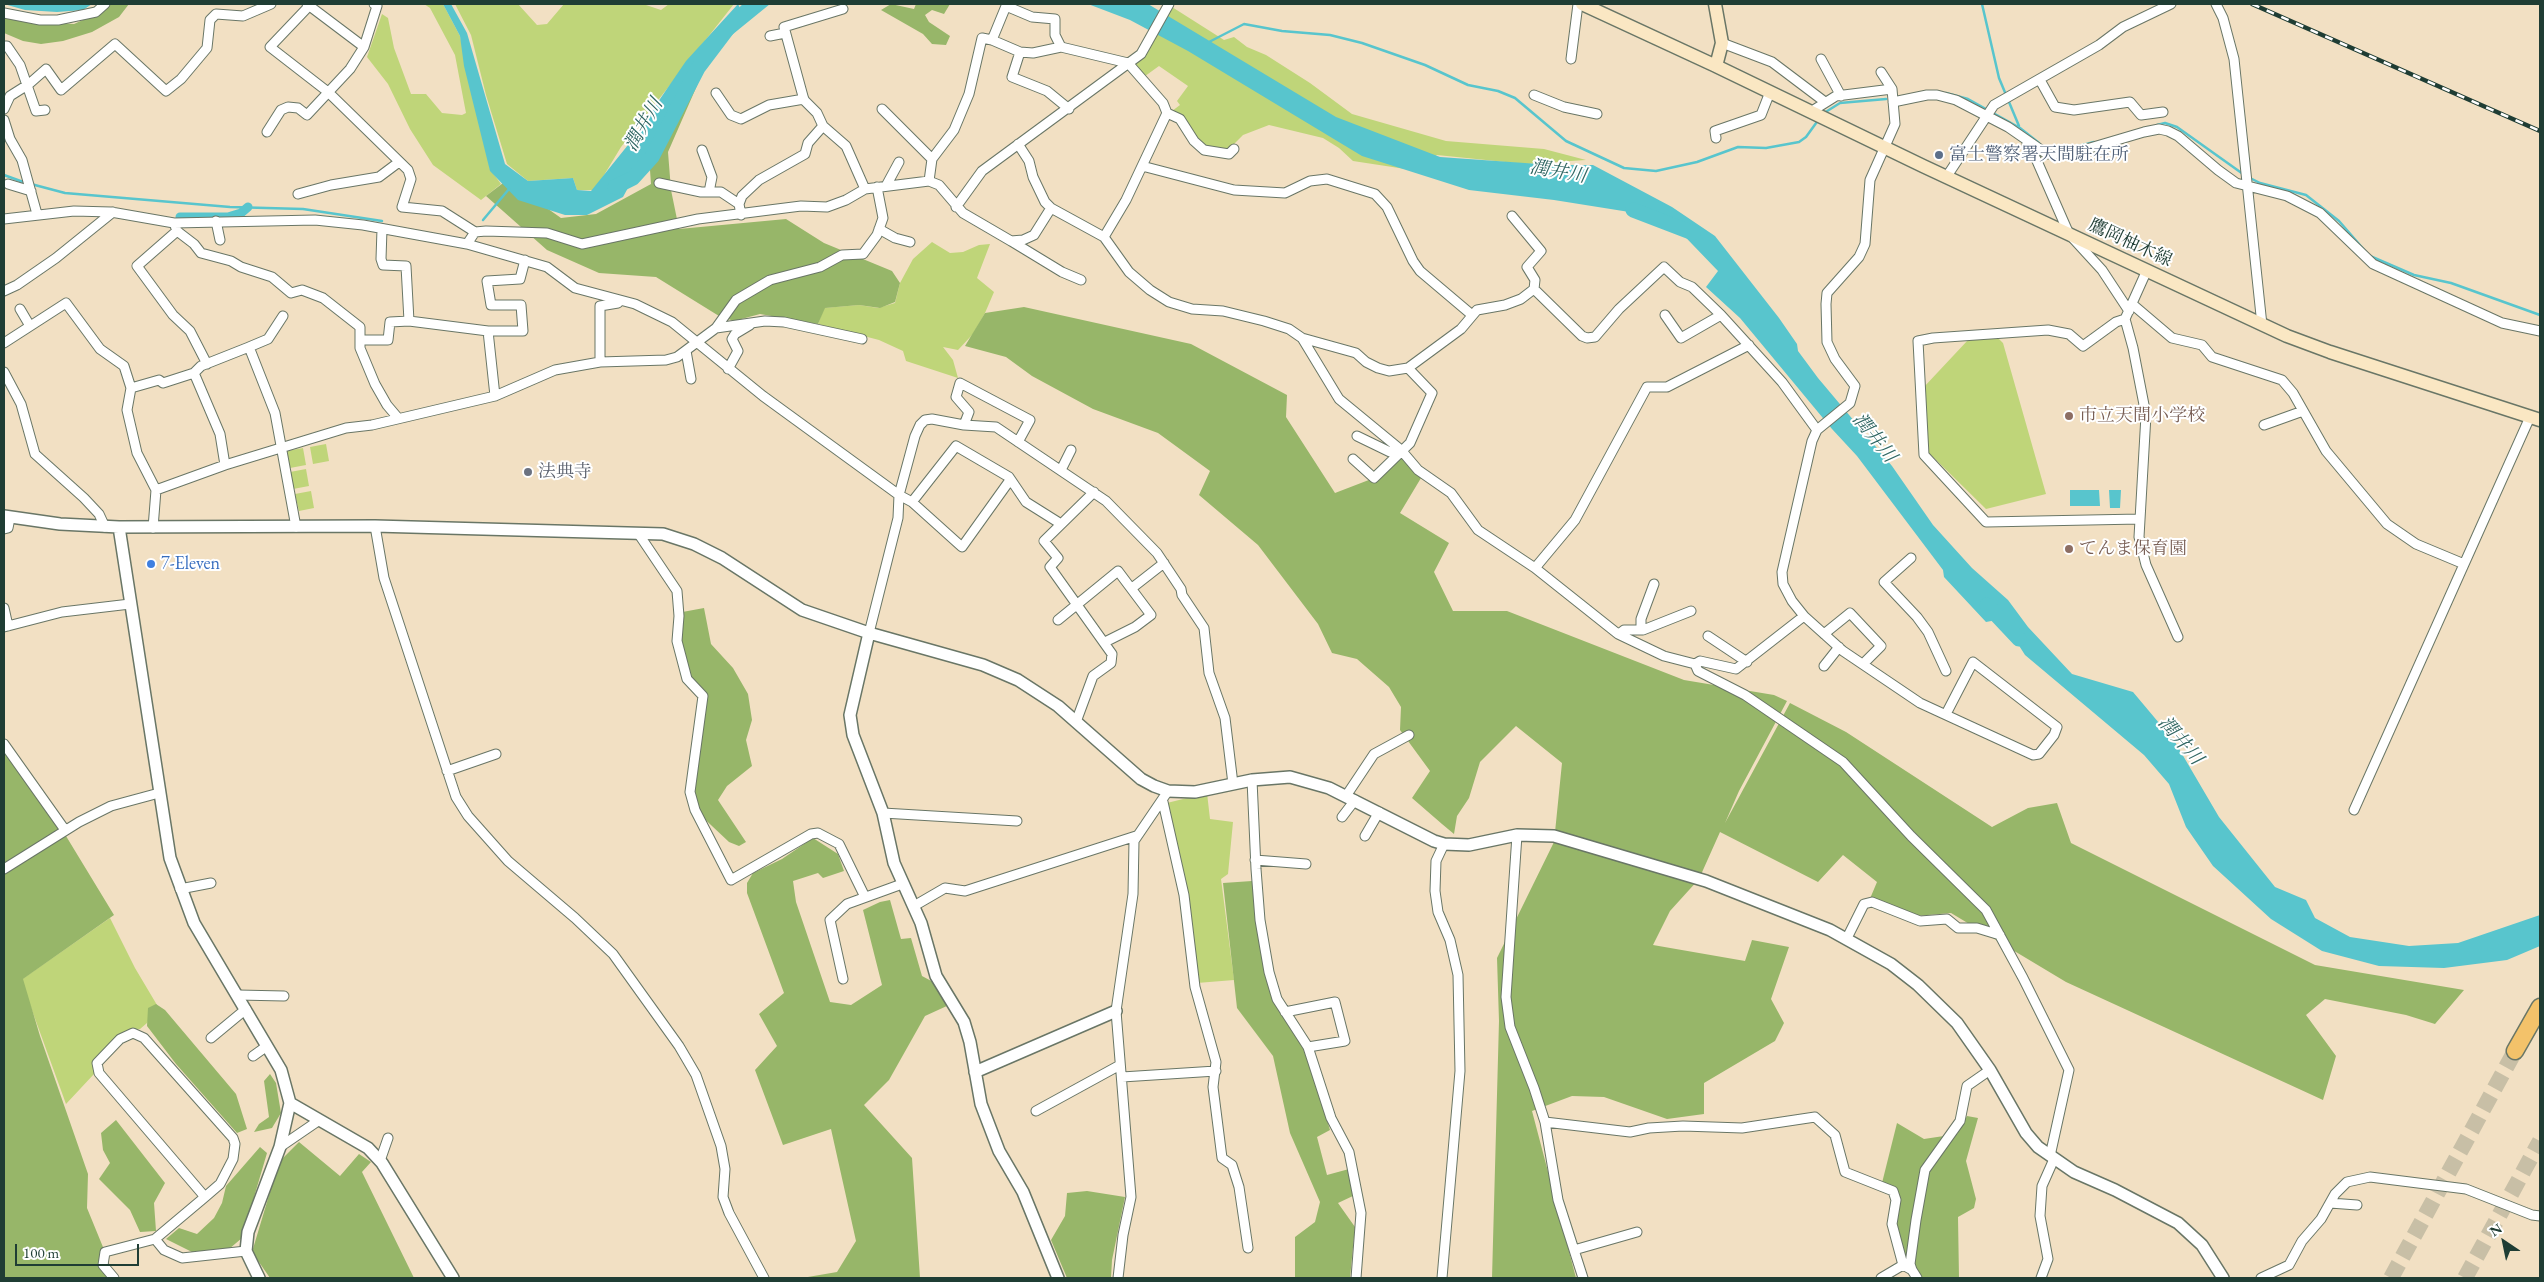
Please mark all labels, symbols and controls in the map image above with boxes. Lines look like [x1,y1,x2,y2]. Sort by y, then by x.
water label: 潤井川 [620,95,668,155]
place label: 富士警察署天間駐在所 [1949,144,2129,166]
marker: 富士警察署天間駐在所 [1933,149,1945,161]
water label: 潤井川 [1528,156,1588,188]
street label: 鷹岡柚木線 [2085,214,2175,272]
place label: 市立天間小学校 [2079,405,2205,427]
water label: 潤井川 [1847,409,1901,467]
marker: 市立天間小学校 [2063,410,2075,422]
place label: 法典寺 [538,461,592,483]
marker: 法典寺 [522,466,534,478]
place label: てんま保育園 [2079,538,2187,560]
marker: てんま保育園 [2063,543,2075,555]
place label: 7-Eleven [161,553,220,575]
marker: 7-Eleven [145,558,157,570]
water label: 潤井川 [2153,712,2207,770]
north arrow [2479,1217,2529,1267]
text: N [2486,1219,2505,1240]
scale bar [18,1234,141,1266]
text: 100 m [23,1243,59,1262]

